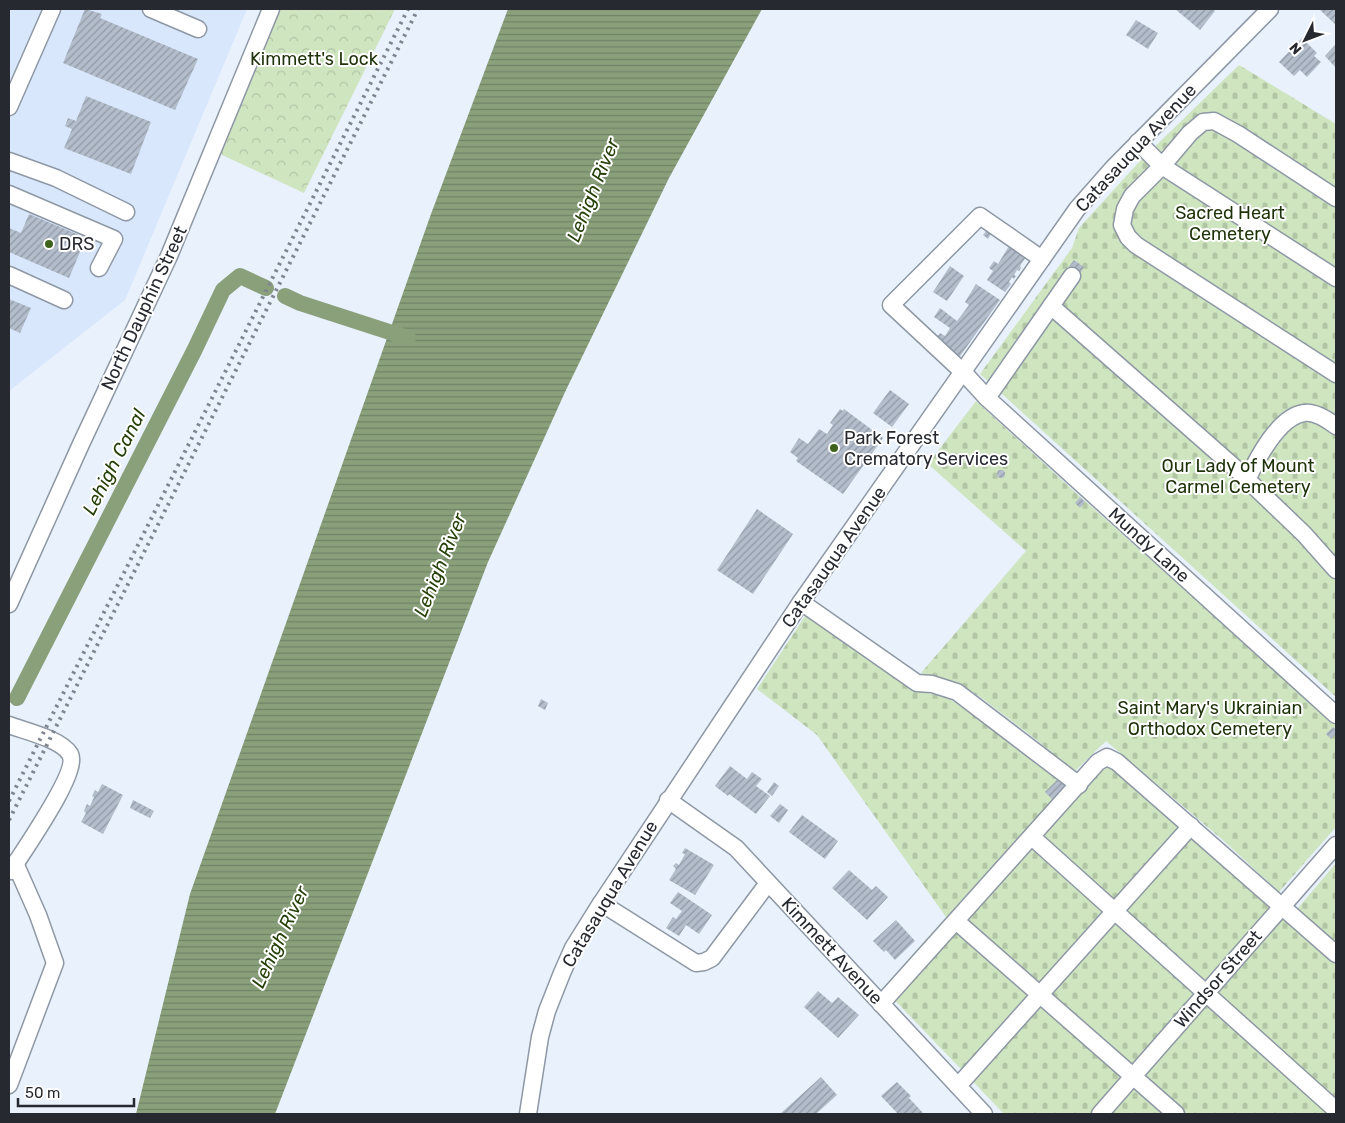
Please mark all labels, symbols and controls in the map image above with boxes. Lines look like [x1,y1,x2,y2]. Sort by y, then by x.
north arrow [1280,15,1330,65]
text: N [1286,39,1305,58]
park label: Kimmett's Lock [250,48,379,70]
street label: Catasauqua Avenue [1071,79,1201,217]
water label: Lehigh River [562,134,625,245]
park label: Sacred Heart Cemetery [1175,202,1285,245]
street label: North Dauphin Street [96,222,192,394]
place label: DRS [59,233,94,255]
marker: DRS [43,238,55,250]
water label: Lehigh Canal [77,405,151,519]
place label: Park Forest Crematory Services [844,427,1008,470]
marker: Park Forest Crematory Services [828,442,840,454]
park label: Our Lady of Mount Carmel Cemetery [1162,455,1314,498]
street label: Catasauqua Avenue [777,482,891,632]
street label: Mundy Lane [1104,503,1194,587]
water label: Lehigh River [409,509,472,620]
park label: Saint Mary's Ukrainian Orthodox Cemetery [1118,697,1302,740]
street label: Catasauqua Avenue [558,817,662,971]
water label: Lehigh River [246,882,314,992]
street label: Kimmett Avenue [777,893,887,1009]
street label: Windsor Street [1169,925,1267,1033]
scale bar [18,1076,134,1108]
text: 50 m [25,1084,60,1102]

